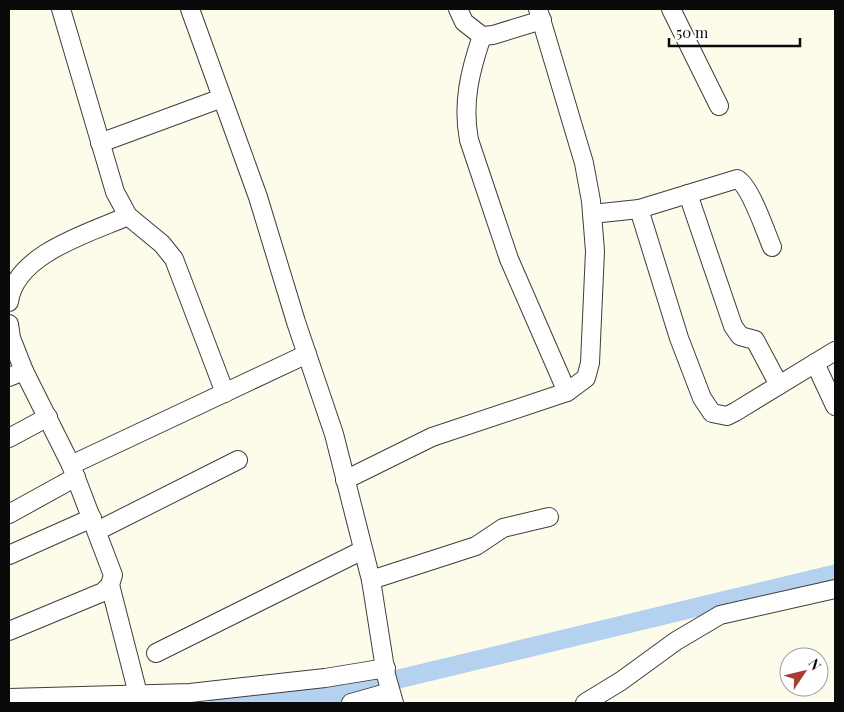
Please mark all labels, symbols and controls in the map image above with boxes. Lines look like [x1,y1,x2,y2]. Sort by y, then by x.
scale bar [669,15,800,47]
text: 50 m [676,22,709,42]
north arrow [779,647,829,697]
text: N [804,655,826,674]

